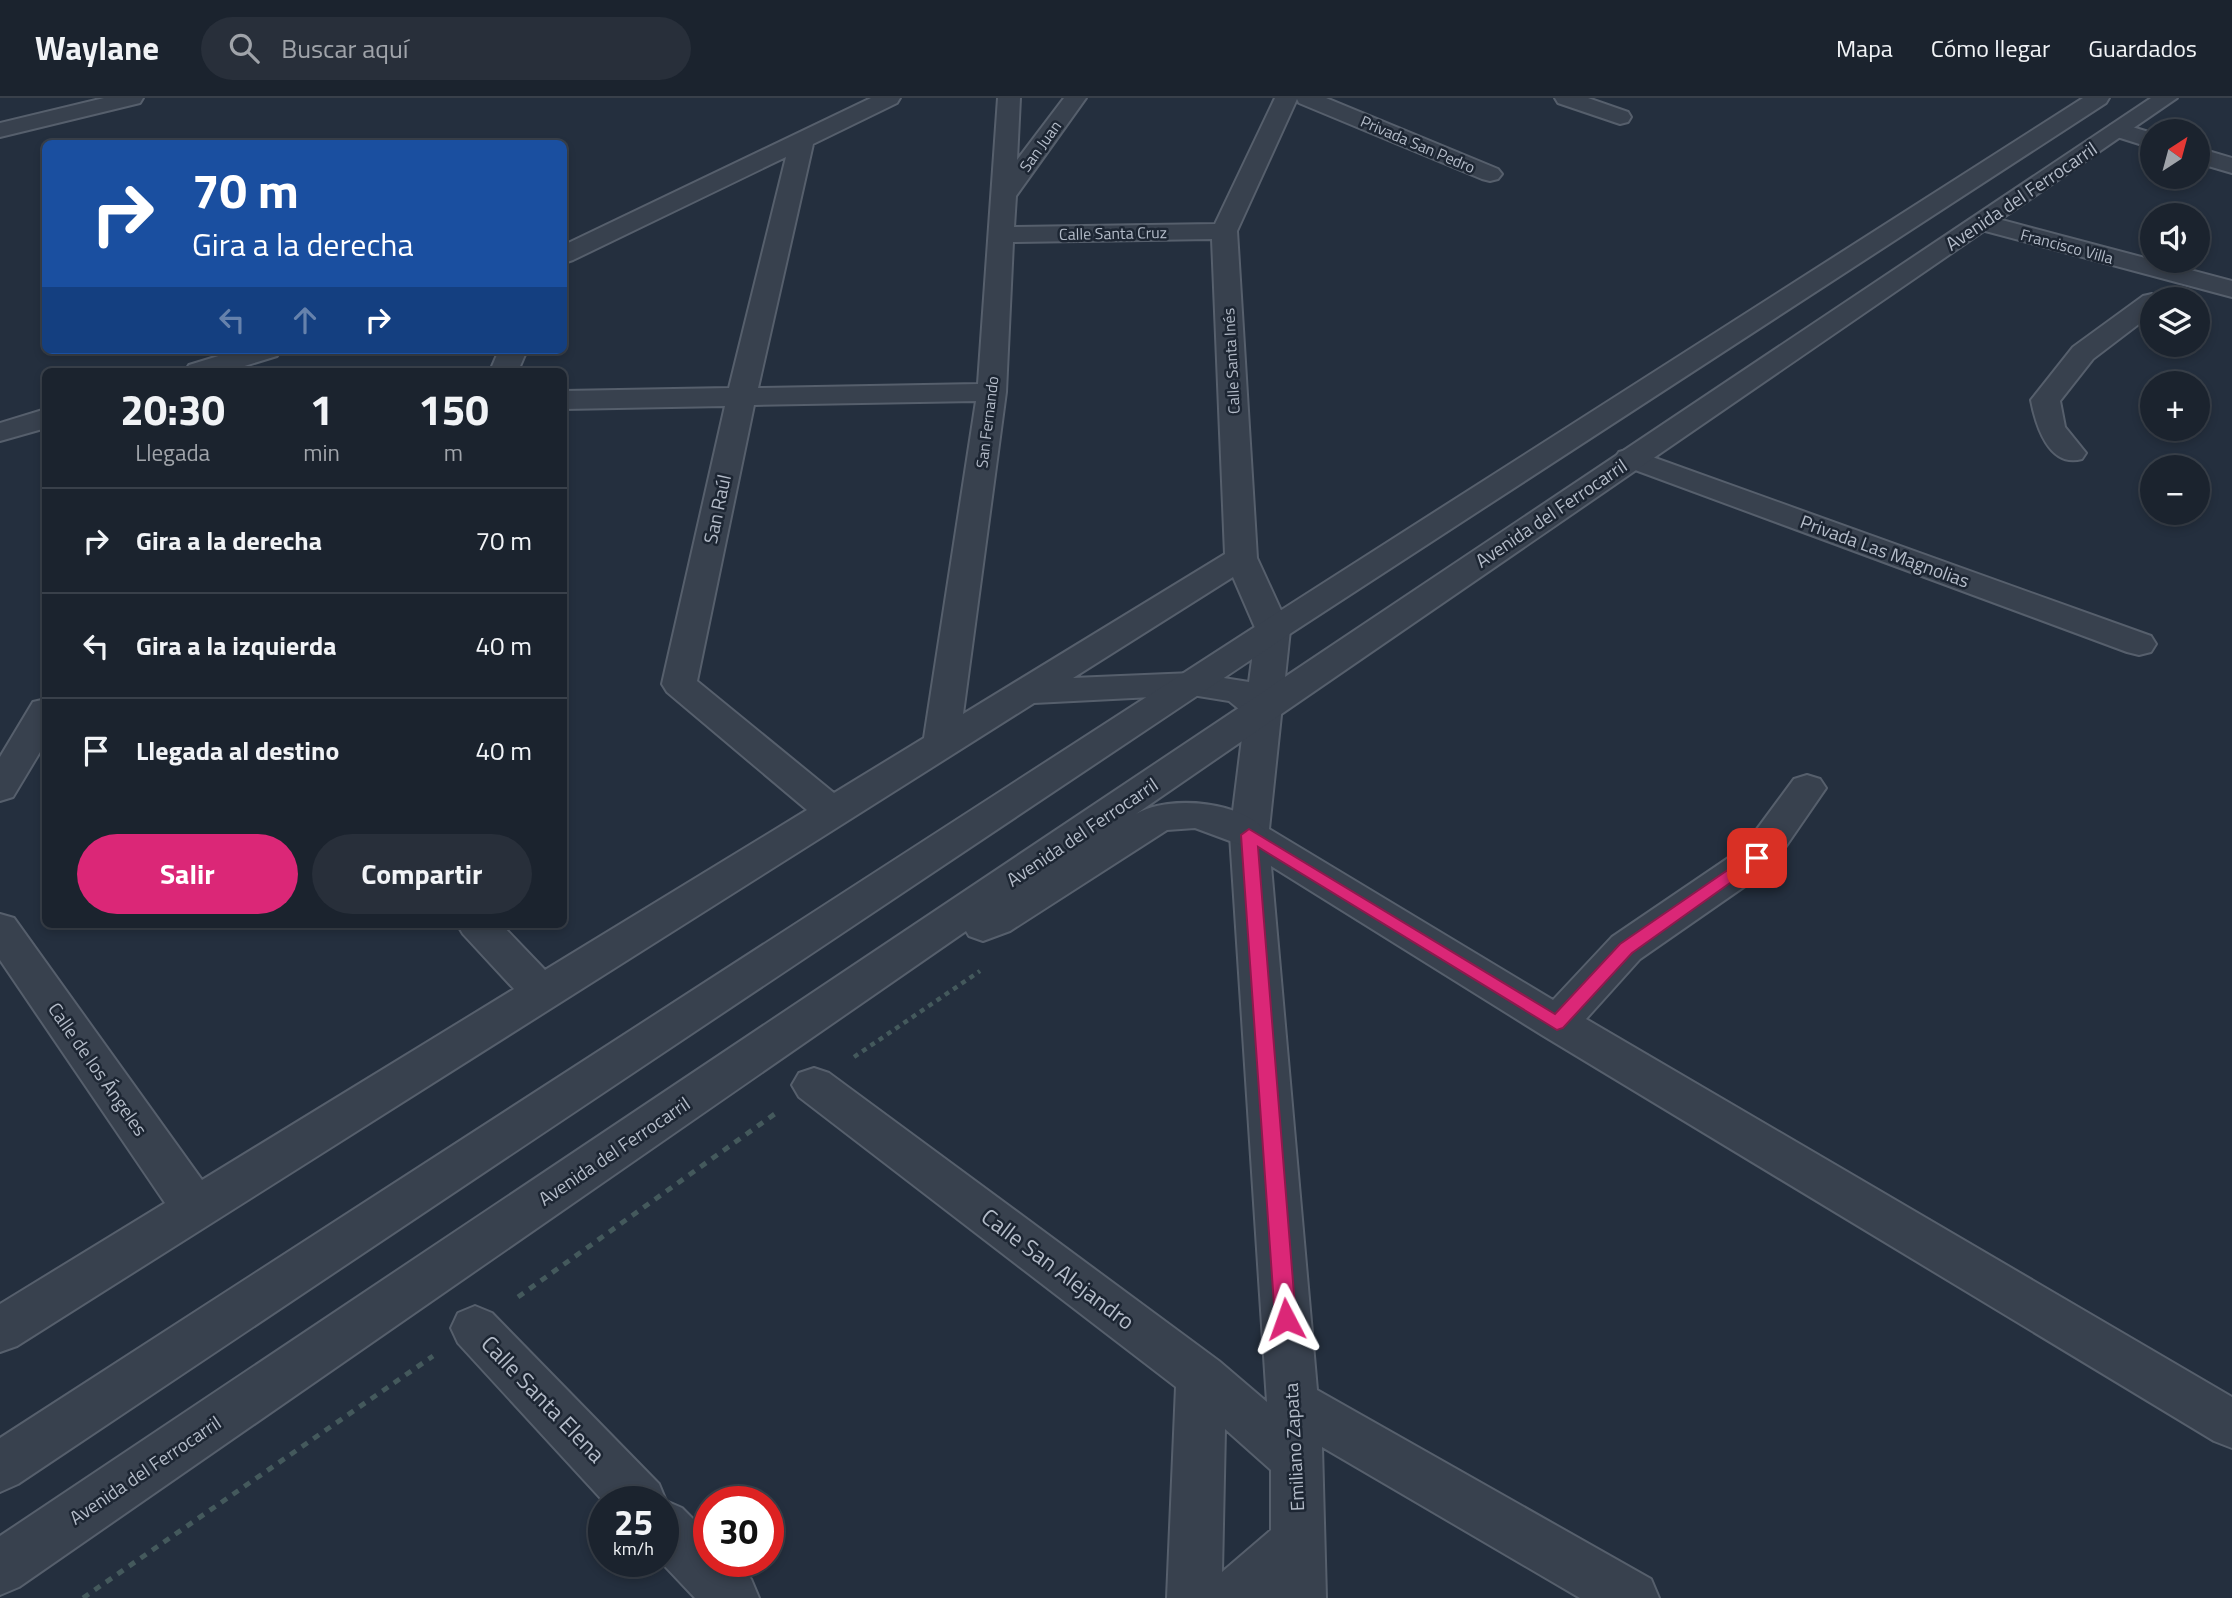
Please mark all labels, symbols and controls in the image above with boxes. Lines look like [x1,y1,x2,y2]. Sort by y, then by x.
search box [201,17,691,80]
text: Waylane [35,23,159,73]
icon: search [225,29,263,67]
text: Buscar aquí [281,29,408,68]
text: Mapa [1836,30,1893,66]
text: Cómo llegar [1931,30,2050,66]
text: Guardados [2088,30,2197,66]
street label: Privada San Pedro [1357,109,1479,179]
street label: San Juan [1013,115,1067,177]
north arrow [2140,119,2210,189]
map controls [2140,119,2210,525]
street label: Avenida del Ferrocarril [1939,134,2102,257]
text: 70 m [192,152,299,227]
icon: right [77,168,168,259]
button: sound [2140,203,2210,273]
text: Gira a la derecha [192,220,414,268]
street label: Calle Santa Cruz [1059,220,1167,246]
street label: Francisco Villa [2018,222,2116,270]
button: layers [2140,287,2210,357]
icon: left [213,301,251,339]
icon: ahead [286,301,324,339]
icon: right [359,301,397,339]
street label: Calle Santa Inés [1216,307,1246,415]
button: + [2140,371,2210,441]
street label: San Fernando [969,375,1005,469]
text: 20:30 [120,377,225,441]
text: 1 [310,377,333,441]
text: 150 [418,377,489,441]
text: Llegada [135,435,210,470]
text: min [303,435,340,470]
text: m [444,435,463,470]
street label: Avenida del Ferrocarril [1469,451,1632,574]
button: − [2140,455,2210,525]
street label: San Raúl [695,472,738,546]
street label: Privada Las Magnolias [1796,506,1974,595]
text: Gira a la derecha [136,521,322,560]
text: 70 m [475,521,532,560]
icon: right [77,522,115,560]
text: Gira a la izquierda [136,626,337,665]
text: 40 m [475,626,532,665]
icon: left [77,627,115,665]
text: Llegada al destino [136,731,339,770]
text: 40 m [475,731,532,770]
icon: arrive [77,732,115,770]
street label: Avenida del Ferrocarril [1000,770,1163,893]
pin [1727,828,1787,888]
button: Salir [77,834,298,914]
button: Compartir [312,834,532,914]
icon: arrive [1738,839,1776,877]
street label: Calle de los Ángeles [41,996,156,1142]
street label: Avenida del Ferrocarril [532,1089,695,1212]
street label: Calle San Alejandro [974,1199,1142,1338]
position arrow [1249,1282,1323,1356]
street label: Calle Santa Elena [473,1327,614,1471]
street label: Emiliano Zapata [1276,1382,1311,1512]
street label: Avenida del Ferrocarril [63,1408,226,1531]
speed limit sign: 30 [693,1486,784,1577]
text: 25 [614,1495,653,1549]
text: km/h [613,1535,654,1562]

